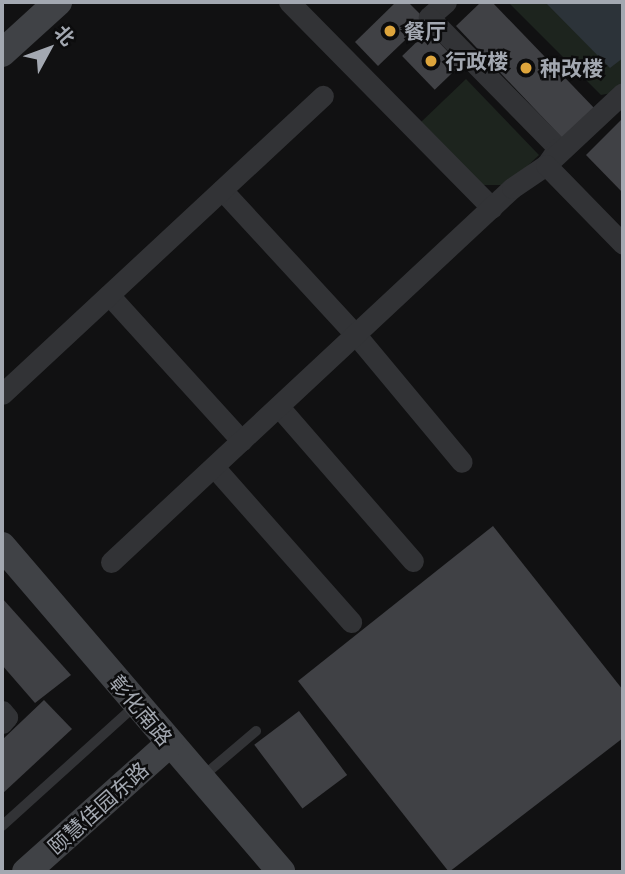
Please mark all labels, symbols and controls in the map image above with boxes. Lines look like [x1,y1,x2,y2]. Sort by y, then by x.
north arrow [14,14,84,84]
text: 北 [48,18,82,52]
place label: 餐厅 [404,18,446,44]
marker: 餐厅 [382,23,398,39]
place label: 行政楼 [445,48,508,74]
marker: 行政楼 [423,53,439,69]
place label: 种改楼 [540,55,603,81]
marker: 种改楼 [518,60,534,76]
street label: 彰化南路 [104,670,178,750]
street label: 颐慧佳园东路 [43,756,153,860]

